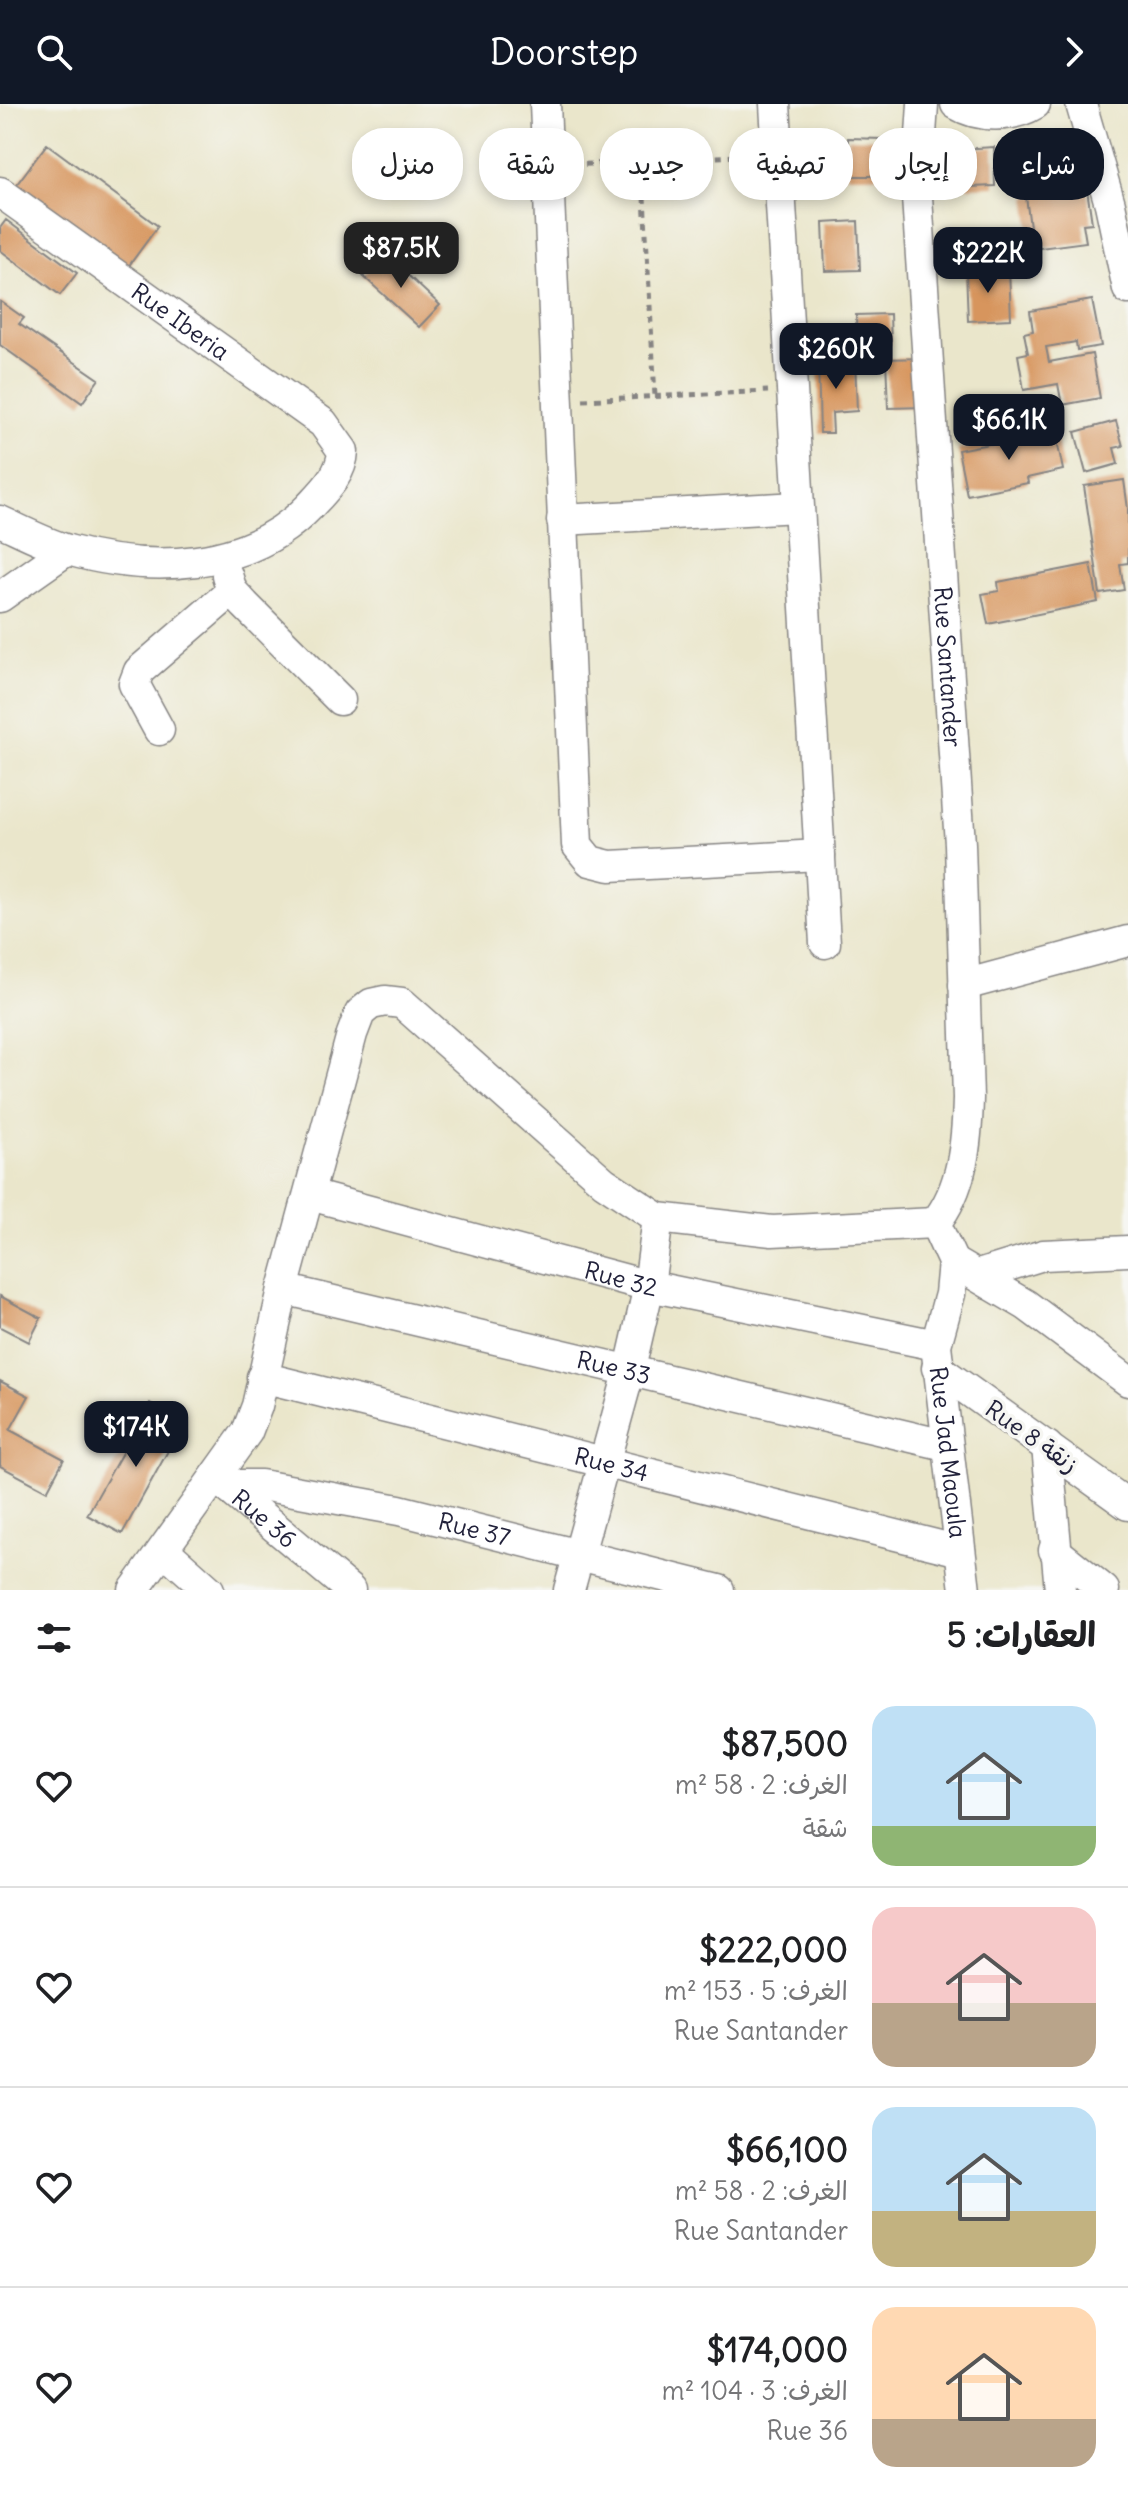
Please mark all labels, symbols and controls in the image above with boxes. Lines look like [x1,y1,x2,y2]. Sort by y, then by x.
icon: search [32,30,76,74]
text: Doorstep [490,30,638,75]
icon: forward [1052,30,1096,74]
chip: منزل [352,128,463,200]
chip: شقة [479,128,584,200]
chip: جديد [600,128,713,200]
chip: تصفية [729,128,853,200]
chip: إيجار [869,128,977,200]
chip: شراء [993,128,1104,200]
pin: $87.5K [336,222,466,290]
pin: $222K [932,227,1044,295]
text: $87.5K [362,231,440,264]
text: $222K [951,236,1025,269]
street label: Rue Iberia [126,276,235,366]
pin: $260K [780,323,892,391]
text: $260K [798,332,874,365]
pin: $66.1K [944,394,1074,462]
text: $66.1K [971,403,1047,436]
street label: Rue Santander [928,585,969,748]
street label: Rue 32 [581,1254,660,1302]
street label: Rue 33 [574,1344,654,1390]
street label: Rue Jad Maoula [924,1365,974,1540]
street label: Rue 8 زنقة [980,1393,1084,1479]
pin: $174K [80,1401,192,1469]
text: $174K [102,1410,170,1443]
street label: Rue 34 [571,1440,651,1488]
street label: Rue 36 [226,1483,303,1554]
street label: Rue 37 [435,1505,514,1552]
text: العقارات: 5 [947,1613,1096,1656]
icon: filters [32,1616,76,1660]
text: $87,500 [721,1722,848,1765]
icon: home [936,1738,1032,1834]
icon: heart [32,1764,76,1808]
text: الغرف: 2 · 58 m² [675,1768,848,1801]
text: شقة [803,1811,848,1844]
text: $222,000 [699,1928,848,1971]
icon: home [936,1939,1032,2035]
icon: heart [32,1965,76,2009]
text: الغرف: 5 · 153 m² [664,1974,848,2007]
text: Rue Santander [674,2014,848,2047]
text: $66,100 [726,2128,848,2171]
icon: home [936,2139,1032,2235]
icon: heart [32,2165,76,2209]
text: الغرف: 2 · 58 m² [675,2174,848,2207]
text: Rue Santander [674,2214,848,2247]
text: $174,000 [706,2328,848,2371]
icon: home [936,2339,1032,2435]
icon: heart [32,2365,76,2409]
text: الغرف: 3 · 104 m² [662,2374,848,2407]
text: Rue 36 [767,2414,848,2447]

